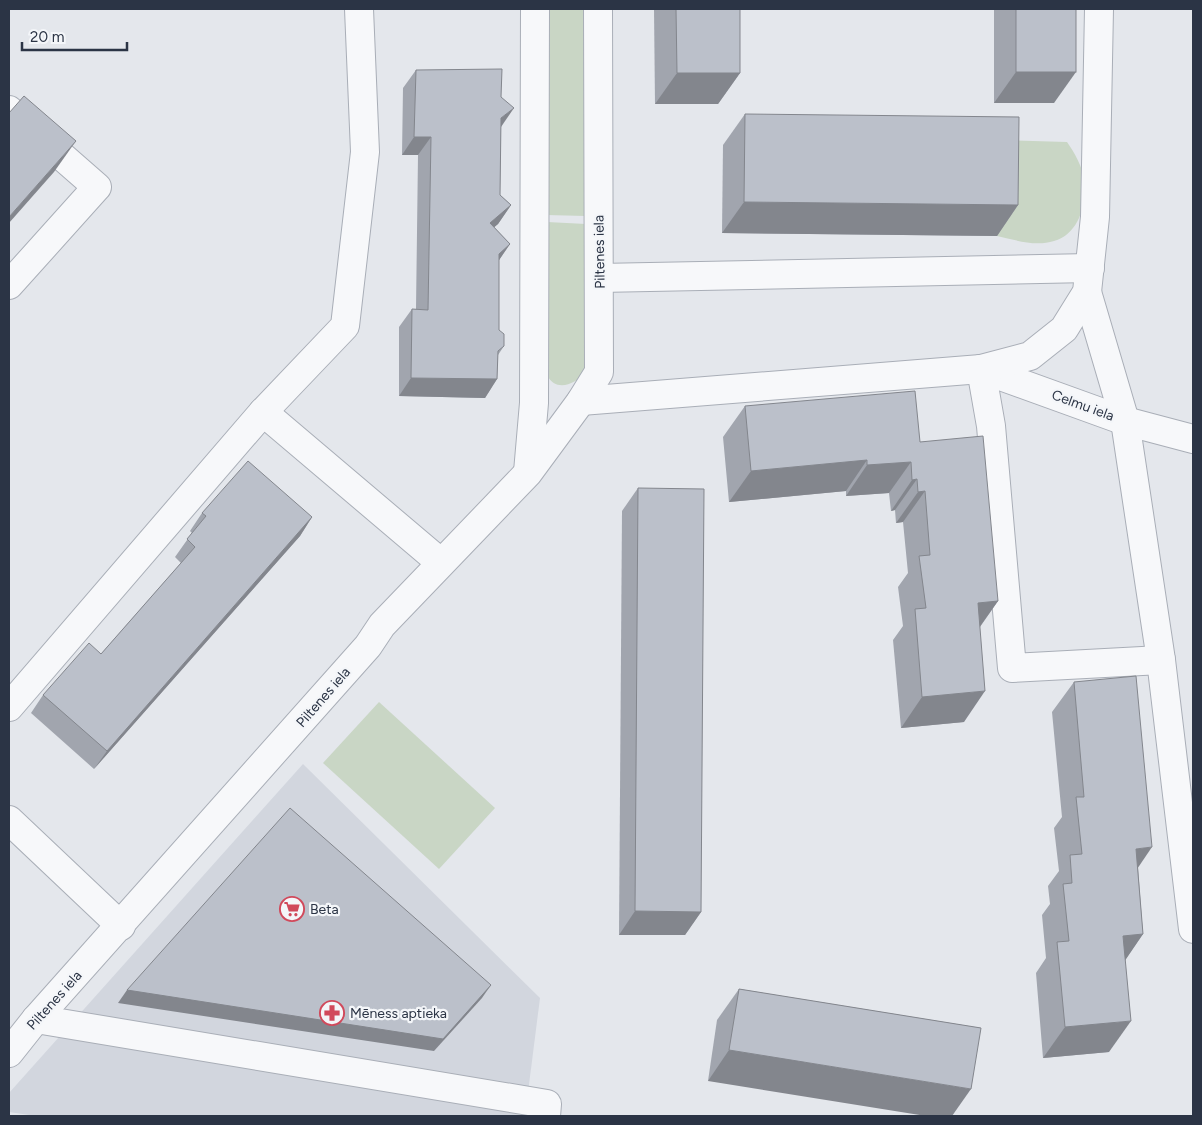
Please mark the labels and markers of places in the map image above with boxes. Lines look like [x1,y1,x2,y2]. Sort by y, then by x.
supermarket icon: Beta [279,896,305,922]
place label: Beta [310,901,339,918]
pharmacy icon: Mēness aptieka [319,1000,345,1026]
place label: Mēness aptieka [350,1005,447,1022]

